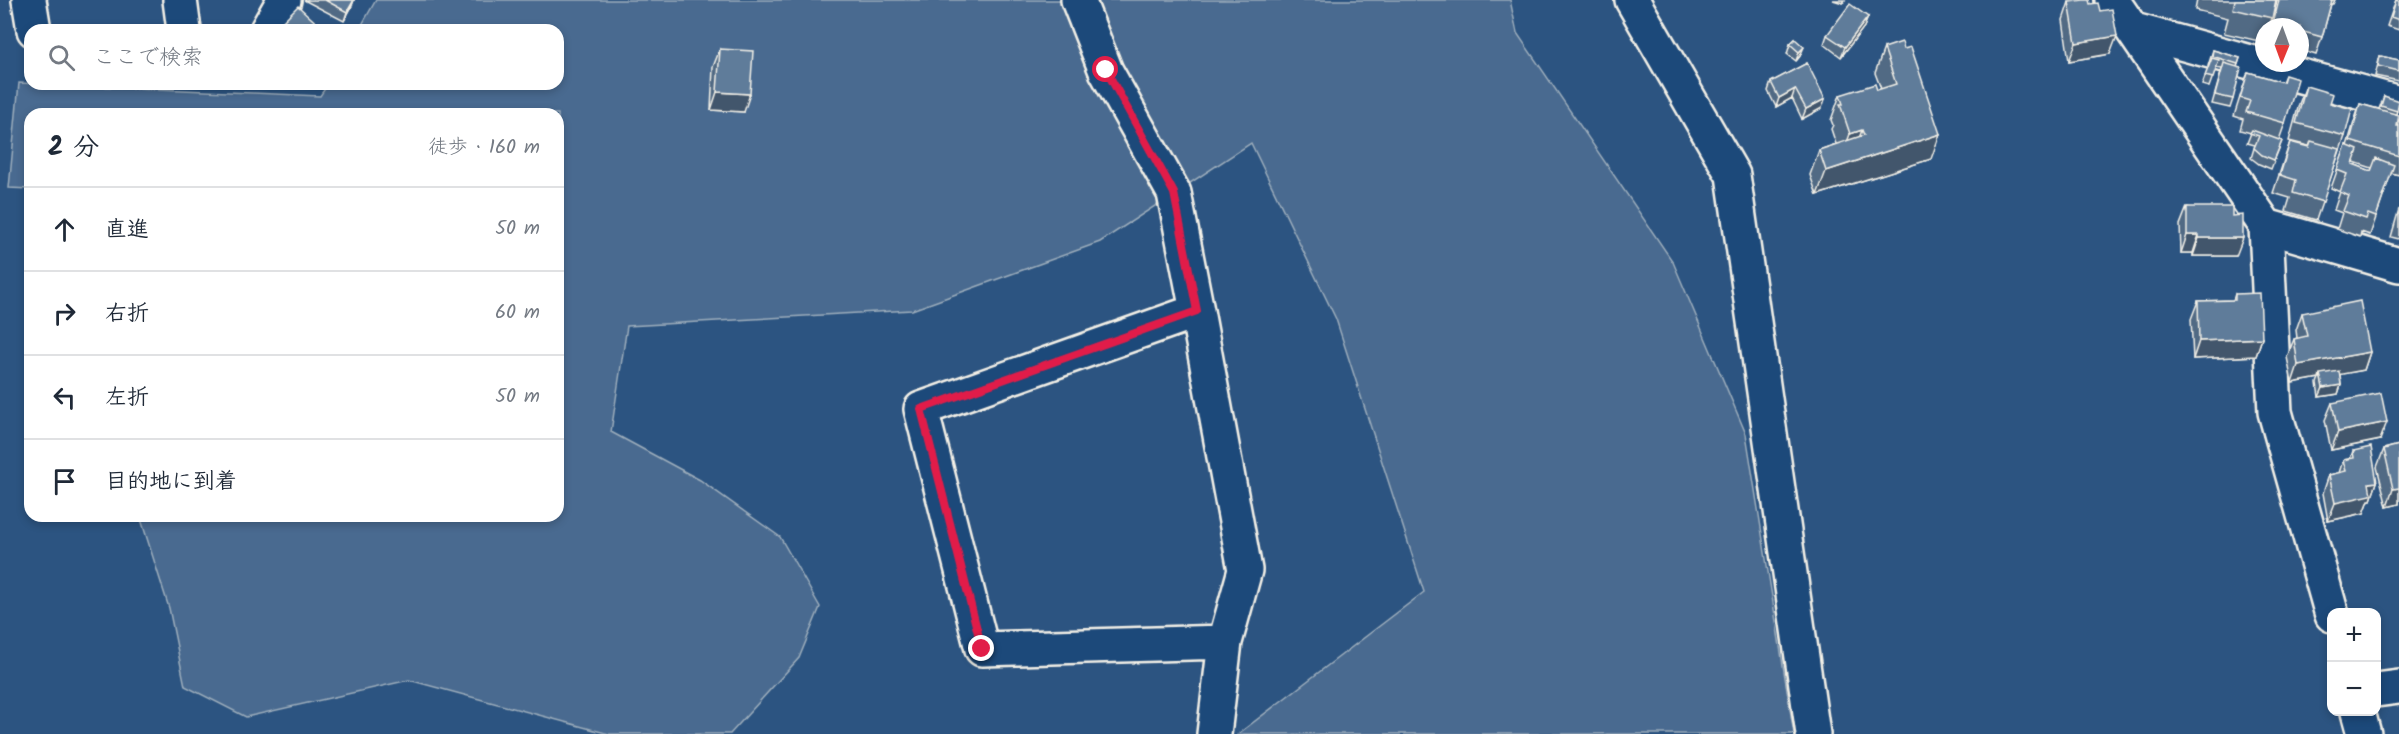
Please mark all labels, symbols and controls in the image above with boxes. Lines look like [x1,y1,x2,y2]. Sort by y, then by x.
north arrow [2255,18,2309,72]
search box [24,24,564,90]
icon: search [45,41,78,74]
text: ここで検索 [93,41,203,76]
route start [1092,56,1118,82]
text: 2 分 [48,127,99,169]
text: 徒歩 · 160 m [428,132,540,164]
icon: ahead [48,213,81,246]
text: 直進 [105,213,149,248]
text: 50 m [495,213,540,245]
icon: right [48,297,81,330]
text: 右折 [105,297,149,332]
text: 60 m [495,297,540,329]
icon: left [48,381,81,414]
text: 左折 [105,381,149,416]
text: 50 m [495,381,540,413]
icon: arrive [48,465,81,498]
text: 目的地に到着 [105,465,237,500]
map controls [2327,608,2381,716]
button: + [2327,608,2381,662]
route end [968,635,994,661]
button: − [2327,662,2381,716]

